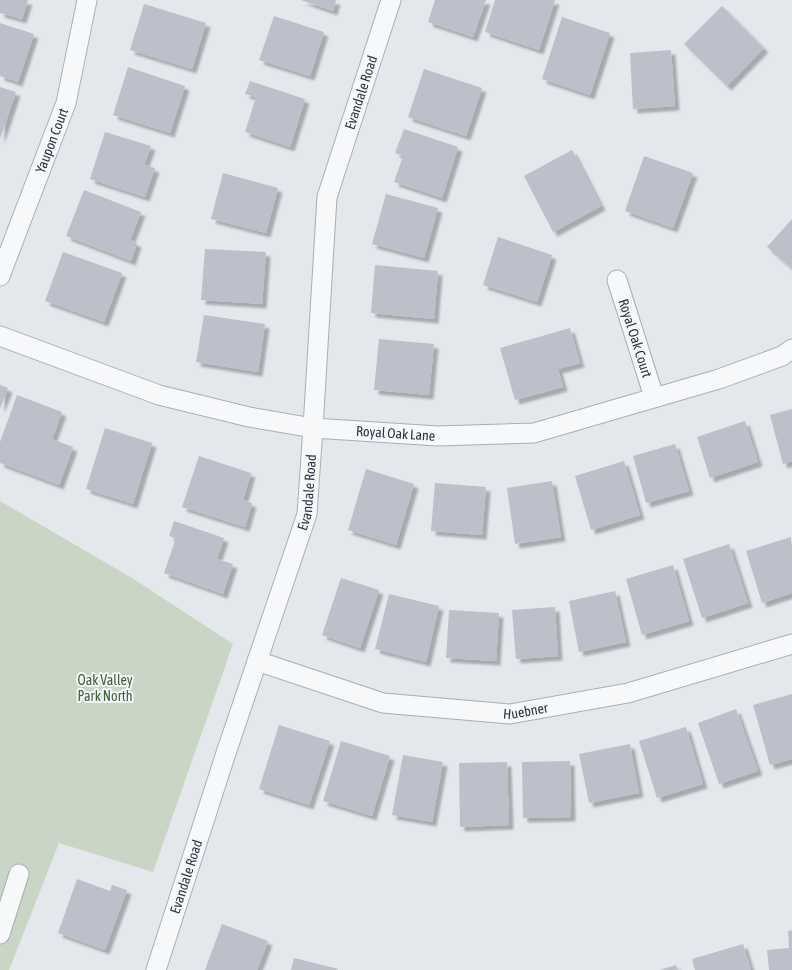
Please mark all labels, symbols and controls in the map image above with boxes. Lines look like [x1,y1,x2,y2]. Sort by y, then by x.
street label: Evandale Road [342,53,380,131]
street label: Yaupon Court [32,106,71,175]
street label: Royal Oak Court [615,297,655,380]
street label: Royal Oak Lane [356,423,436,444]
street label: Evandale Road [294,454,319,532]
park label: Oak Valley Park North [78,672,133,704]
street label: Huebner [502,699,550,722]
street label: Evandale Road [167,838,205,916]

